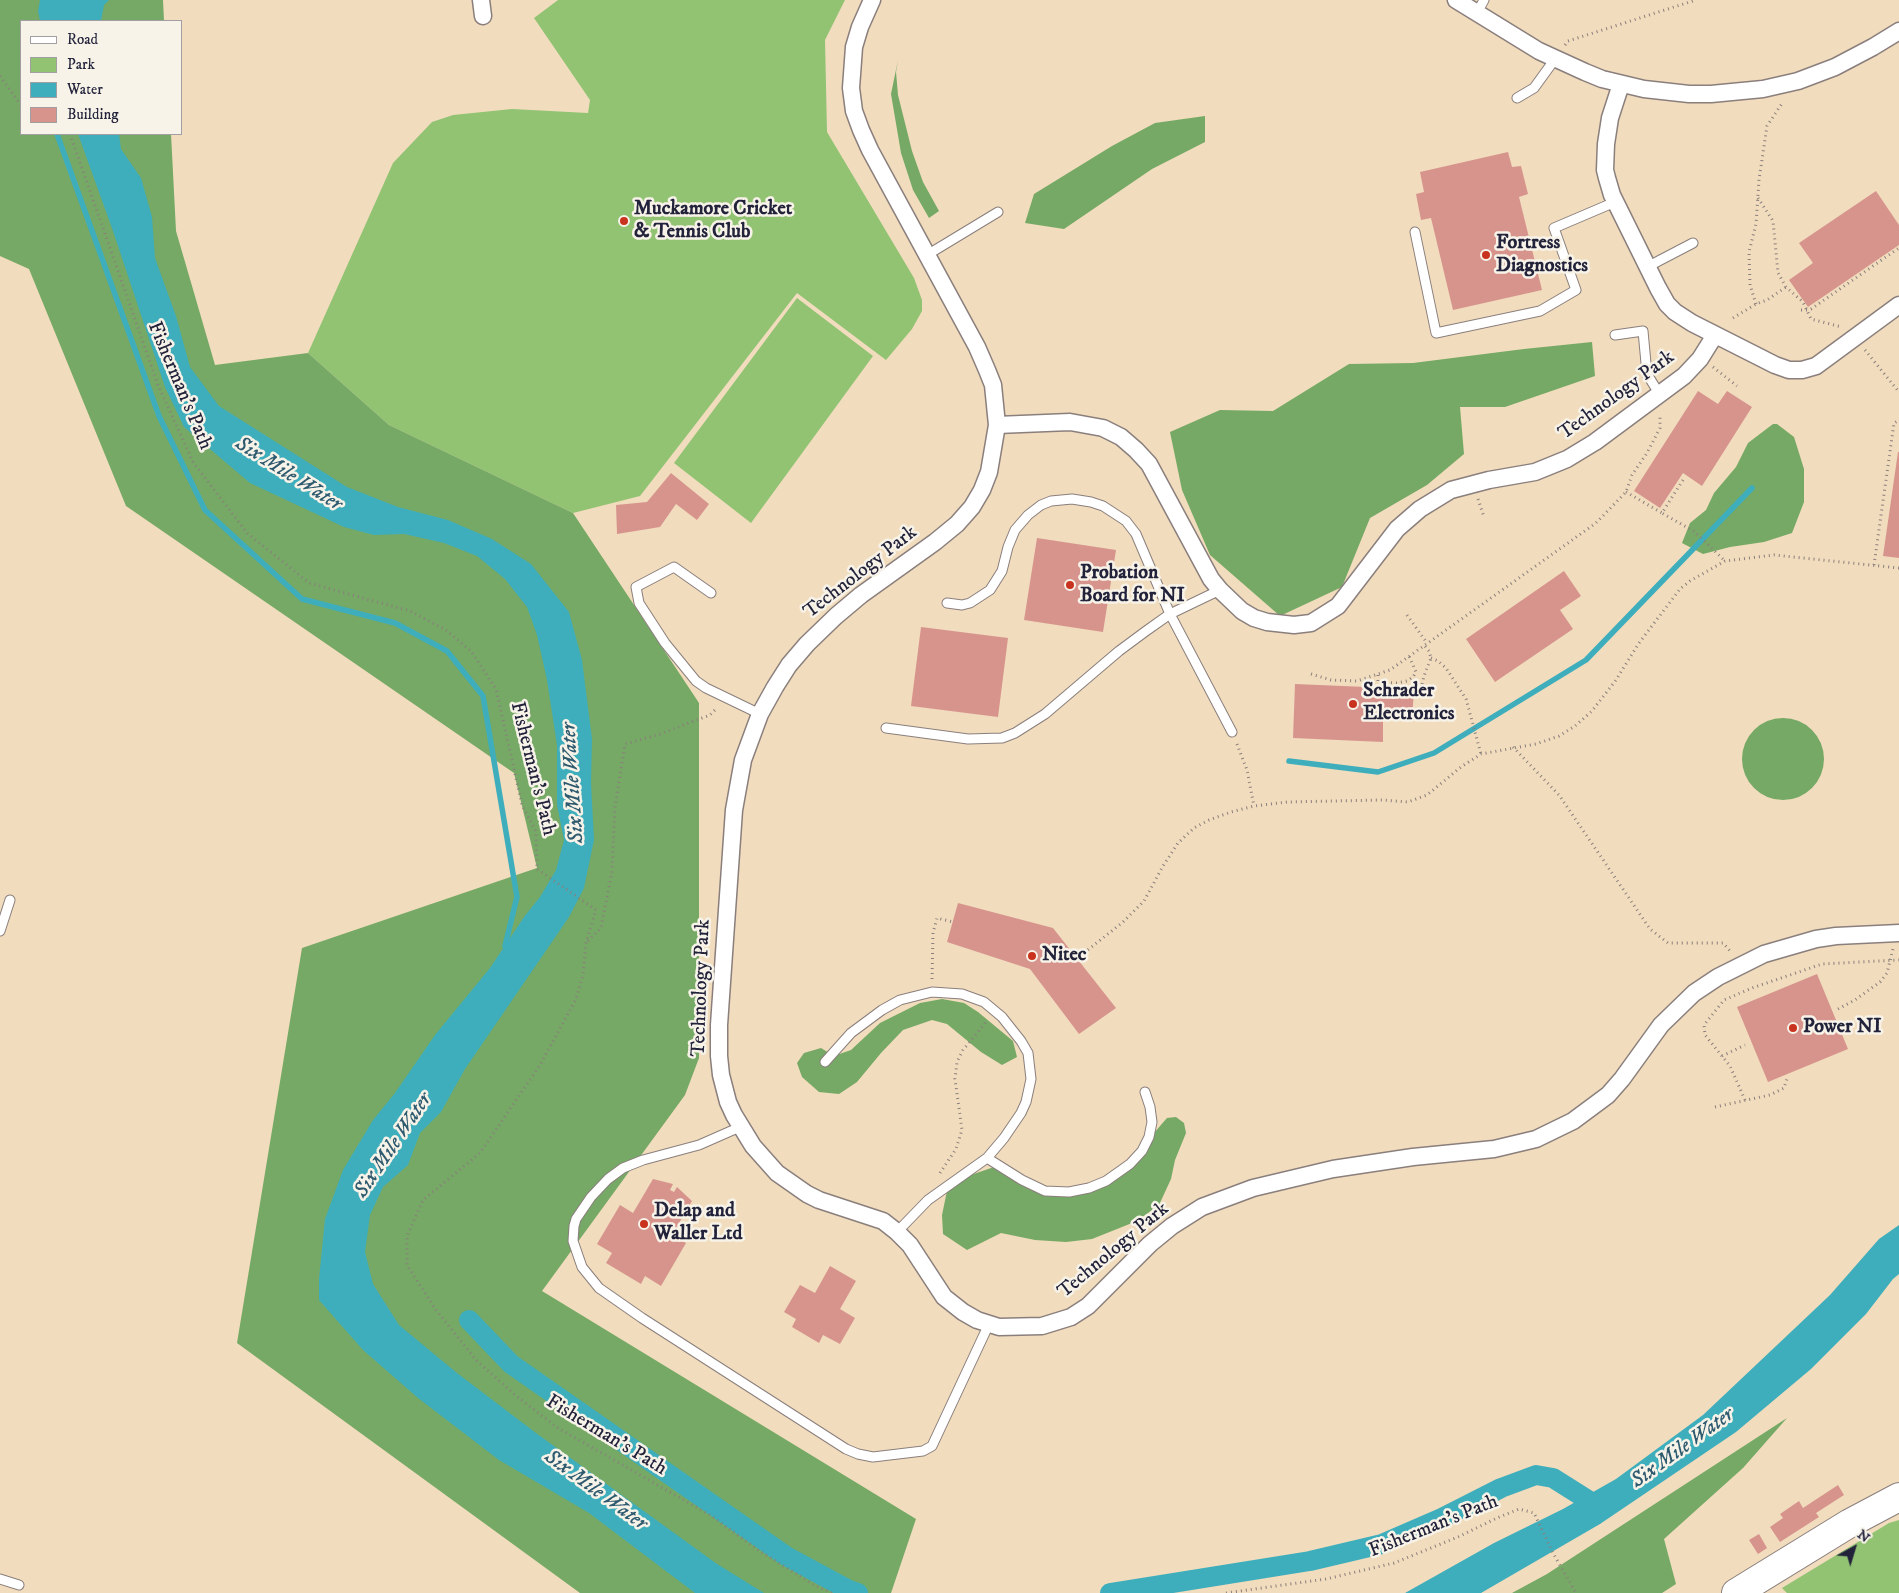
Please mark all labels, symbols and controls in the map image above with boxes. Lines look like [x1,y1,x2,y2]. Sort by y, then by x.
legend [20,20,182,135]
text: Road [67,30,98,49]
text: Park [67,55,95,74]
text: Water [67,80,103,99]
text: Building [67,105,119,124]
place label: Muckamore Cricket & Tennis Club [634,198,792,245]
marker: Muckamore Cricket & Tennis Club [618,215,630,227]
place label: Fortress Diagnostics [1496,232,1588,279]
marker: Fortress Diagnostics [1480,249,1492,261]
street label: Fisherman's Path [141,318,217,454]
street label: Technology Park [1554,346,1680,446]
water label: Six Mile Water [230,432,346,518]
street label: Technology Park [800,521,922,625]
place label: Probation Board for NI [1080,562,1185,609]
marker: Probation Board for NI [1064,579,1076,591]
place label: Schrader Electronics [1363,680,1454,727]
marker: Schrader Electronics [1347,698,1359,710]
street label: Fisherman's Path [504,700,560,838]
water label: Six Mile Water [557,722,591,844]
street label: Technology Park [688,919,716,1057]
place label: Nitec [1042,944,1086,968]
marker: Nitec [1026,950,1038,962]
place label: Power NI [1803,1016,1881,1040]
marker: Power NI [1787,1022,1799,1034]
water label: Six Mile Water [350,1089,438,1203]
street label: Technology Park [1054,1198,1174,1304]
place label: Delap and Waller Ltd [654,1200,742,1247]
marker: Delap and Waller Ltd [638,1218,650,1230]
street label: Fisherman's Path [541,1390,671,1482]
water label: Six Mile Water [1627,1403,1739,1495]
water label: Six Mile Water [539,1445,651,1537]
street label: Fisherman's Path [1366,1490,1502,1564]
north arrow [1829,1523,1879,1573]
text: N [1853,1526,1874,1547]

